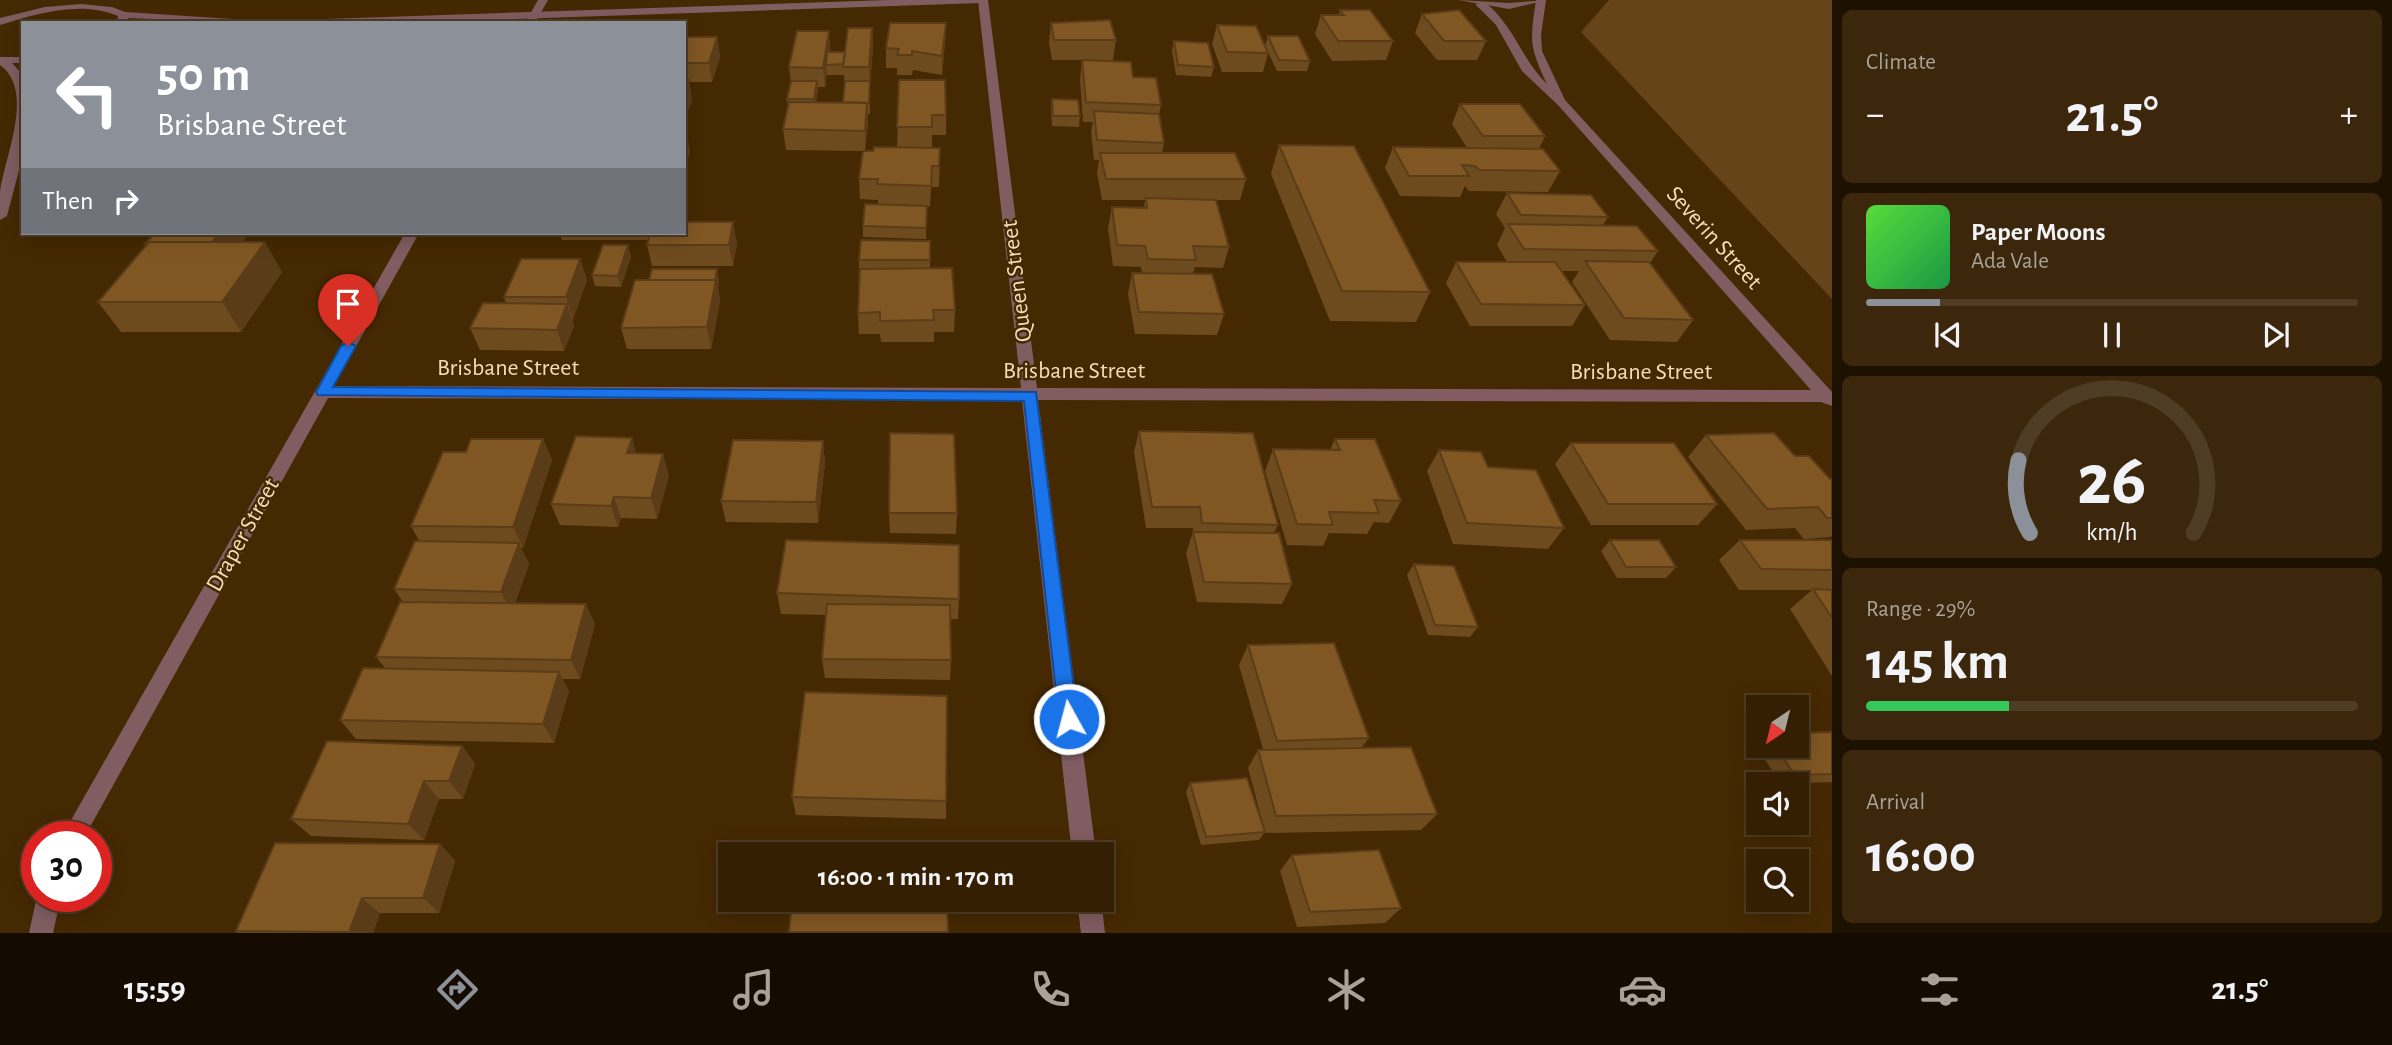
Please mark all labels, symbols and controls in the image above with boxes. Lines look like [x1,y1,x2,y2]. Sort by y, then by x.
icon: left [42,49,133,140]
text: 50 m [157,51,251,100]
text: Climate [1866,51,1936,74]
text: 21.5° [2066,89,2158,141]
text: − [1866,96,1884,134]
text: + [2340,96,2358,134]
text: Brisbane Street [157,109,347,141]
icon: right [107,182,145,220]
street label: Severin Street [1662,182,1766,294]
text: Then [42,188,93,214]
street label: Queen Street [998,218,1036,343]
text: Paper Moons [1971,219,2106,245]
text: Ada Vale [1971,250,2049,273]
pin [318,274,378,346]
icon: arrive [329,285,367,323]
icon: previous [1929,316,1967,354]
icon: pause [2093,316,2131,354]
icon: next [2257,316,2295,354]
street label: Brisbane Street [437,356,579,380]
street label: Brisbane Street [1003,359,1145,383]
street label: Brisbane Street [1570,360,1712,384]
text: 26 [2077,445,2147,518]
street label: Draper Street [202,474,284,596]
text: km/h [2086,519,2138,544]
text: Range · 29% [1866,598,1975,621]
text: 145 km [1866,636,2009,688]
position arrow [1032,682,1106,756]
north arrow [1746,695,1810,758]
map controls [1746,695,1809,912]
button: sound [1746,772,1809,835]
text: Arrival [1866,791,1925,814]
speed limit sign: 30 [21,821,112,912]
text: 16:00 [1866,829,1976,881]
button: search [1746,849,1809,912]
text: 16:00 · 1 min · 170 m [818,864,1014,890]
icon: directions [433,965,482,1014]
icon: music [729,965,778,1014]
icon: phone [1026,965,1075,1014]
icon: climate [1322,965,1371,1014]
icon: car [1618,965,1667,1014]
icon: filters [1915,965,1964,1014]
text: 15:59 [124,973,186,1005]
text: 21.5° [2211,973,2268,1005]

